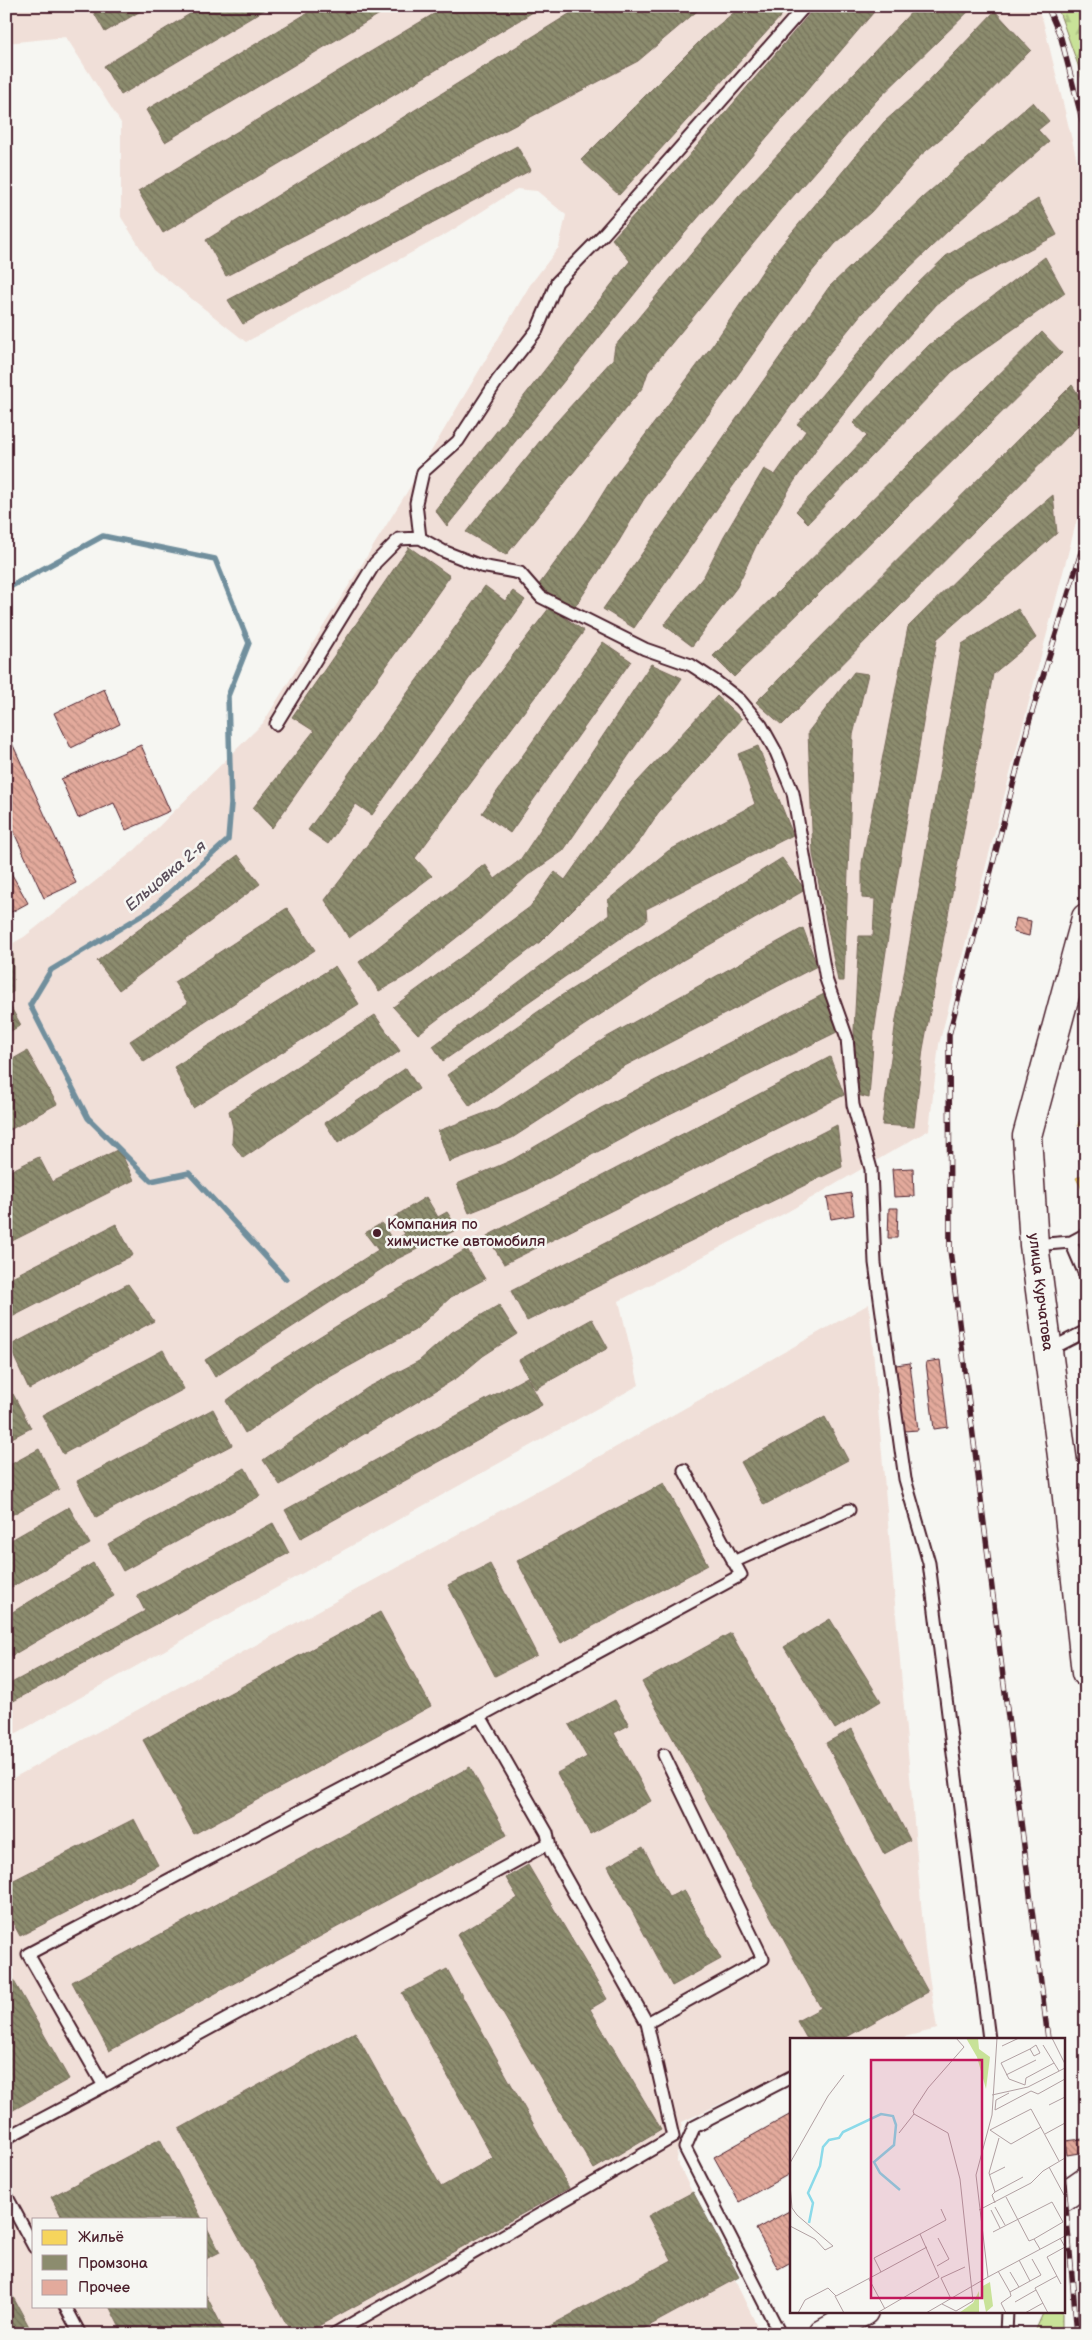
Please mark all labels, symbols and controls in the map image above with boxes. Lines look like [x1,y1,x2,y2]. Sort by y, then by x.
water label: Ельцовка 2-я [122,837,210,915]
place label: Компания по химчистке автомобиля [387,1215,545,1251]
marker: Компания по химчистке автомобиля [371,1227,383,1239]
street label: улица Курчатова [1024,1232,1057,1352]
inset map [790,2038,1064,2312]
legend [32,2218,208,2308]
text: Жильё [78,2228,124,2247]
text: Промзона [78,2254,148,2273]
text: Прочее [78,2278,130,2297]

